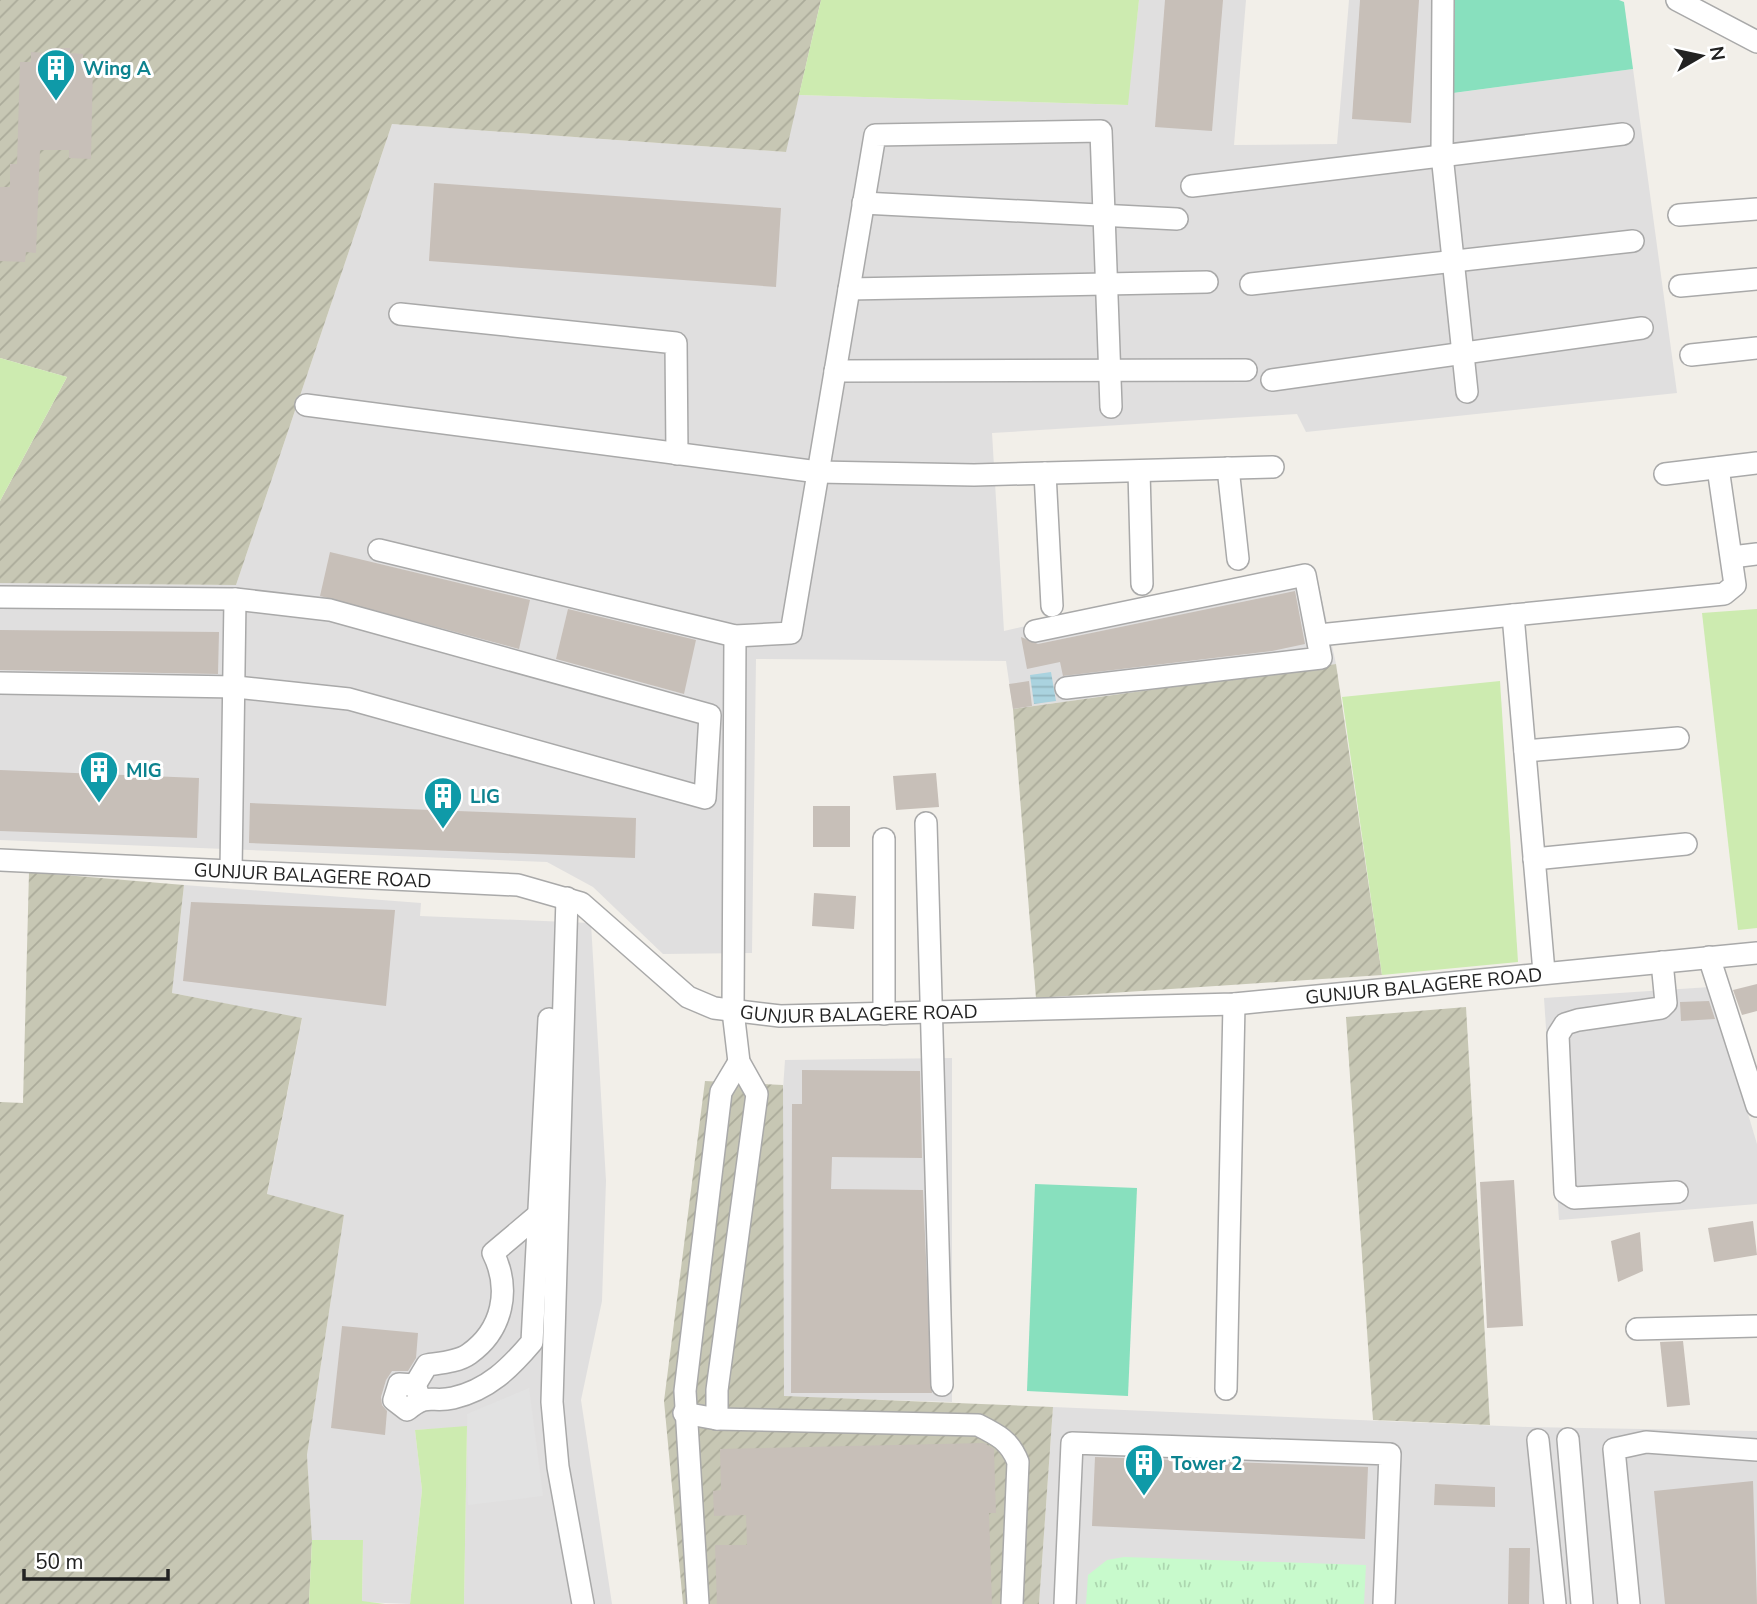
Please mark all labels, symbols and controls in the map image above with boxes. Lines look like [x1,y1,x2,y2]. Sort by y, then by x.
north arrow [1666,21,1736,91]
text: N [1703,44,1731,63]
building icon: Wing A [35,47,77,102]
place label: Wing A [83,56,152,82]
building icon: MIG [78,749,120,804]
place label: MIG [126,758,162,784]
building icon: LIG [422,775,464,830]
place label: LIG [470,784,500,810]
street label: GUNJUR BALAGERE ROAD [193,857,432,895]
street label: GUNJUR BALAGERE ROAD [1304,962,1543,1011]
street label: GUNJUR BALAGERE ROAD [738,999,978,1030]
building icon: Tower 2 [1123,1442,1165,1497]
place label: Tower 2 [1171,1451,1242,1477]
scale bar [24,1538,168,1582]
text: 50 m [35,1548,84,1576]

